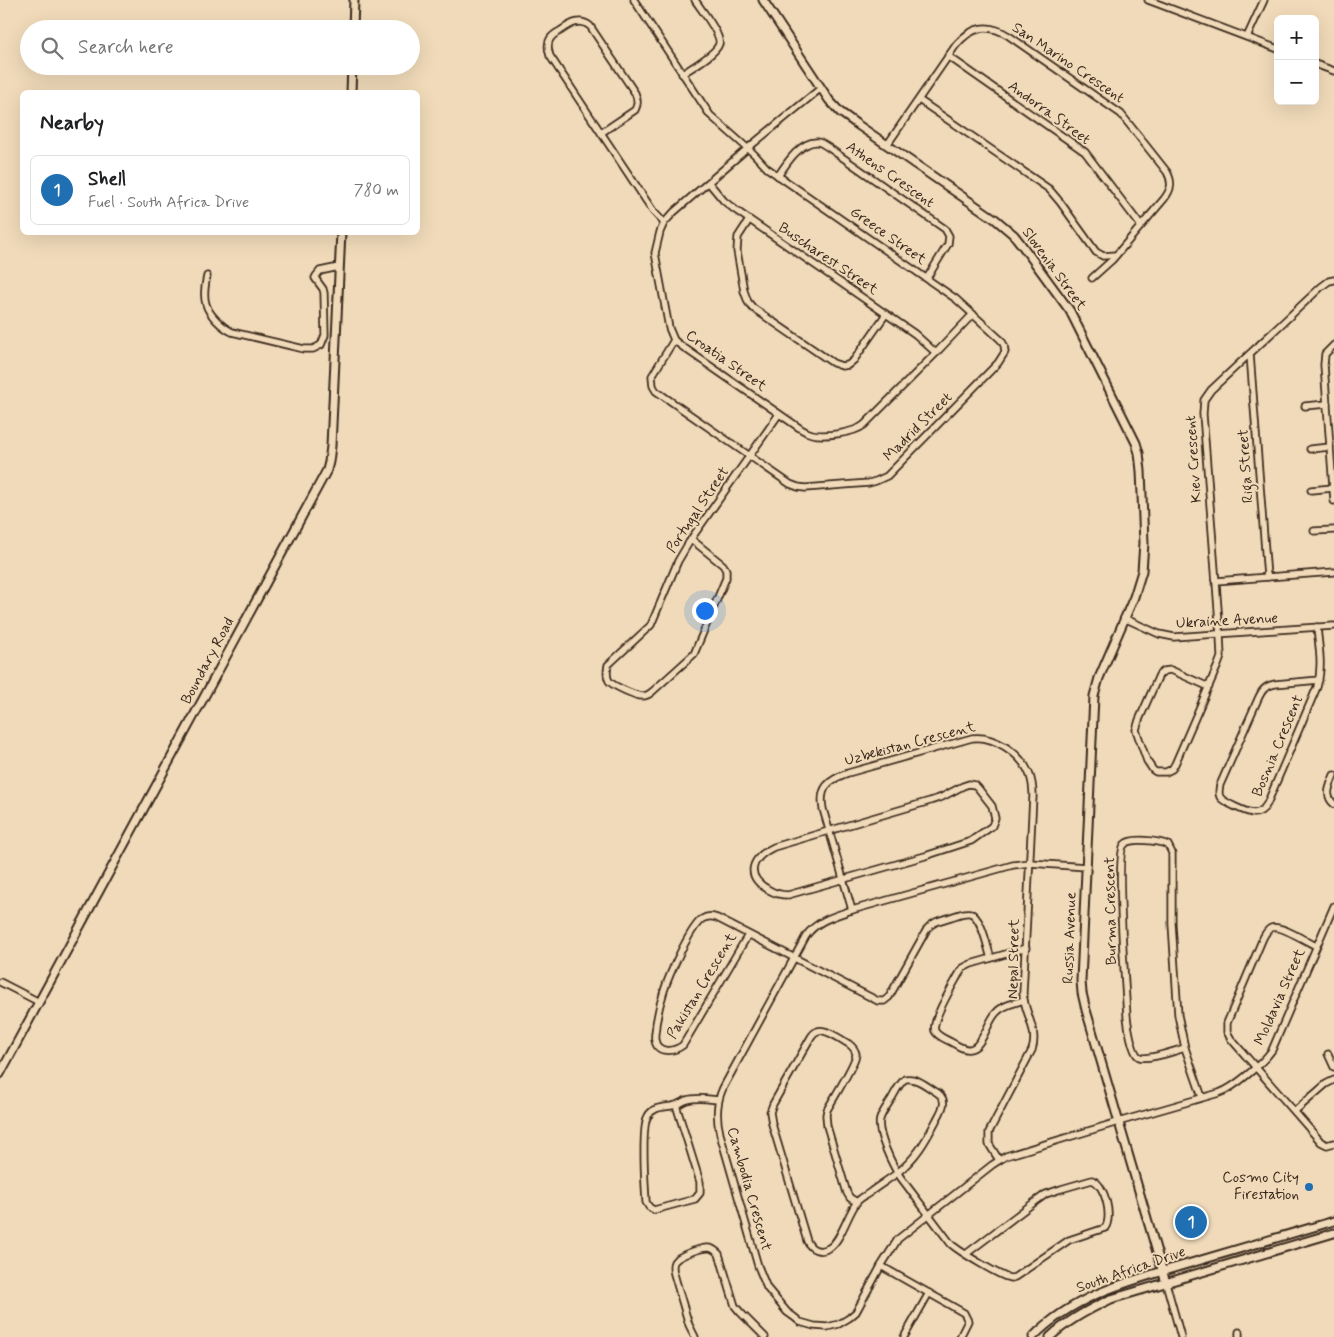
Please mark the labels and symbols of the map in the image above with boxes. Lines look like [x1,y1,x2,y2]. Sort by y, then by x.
street label: San Marino Crescent [1008,18,1128,108]
street label: Andorra Street [1004,76,1095,150]
street label: Athens Crescent [842,137,938,213]
street label: Greece Street [846,202,930,270]
street label: Buscharest Street [774,218,882,300]
street label: Slovenia Street [1017,223,1091,315]
street label: Croatia Street [681,326,771,396]
street label: Madrid Street [879,388,957,466]
street label: Kiev Crescent [1181,414,1207,503]
street label: Riga Street [1233,428,1260,504]
street label: Portugal Street [662,463,734,557]
your location [692,598,718,624]
street label: Ukraine Avenue [1175,608,1279,634]
street label: Boundary Road [177,614,239,708]
street label: Bosnia Crescent [1248,692,1308,800]
street label: Uzbekistan Crescent [842,717,978,771]
street label: Burma Crescent [1100,857,1122,965]
street label: Russia Avenue [1058,892,1082,984]
street label: Nepal Street [1003,919,1025,999]
street label: Pakistan Crescent [662,929,742,1043]
street label: Moldavia Street [1250,945,1310,1049]
street label: Cambodia Crescent [722,1125,776,1253]
place label: Cosmo City Firestation [1222,1168,1299,1205]
marker: Cosmo City Firestation [1303,1181,1315,1193]
pin: 1 [1175,1203,1207,1241]
street label: South Africa Drive [1074,1242,1189,1298]

